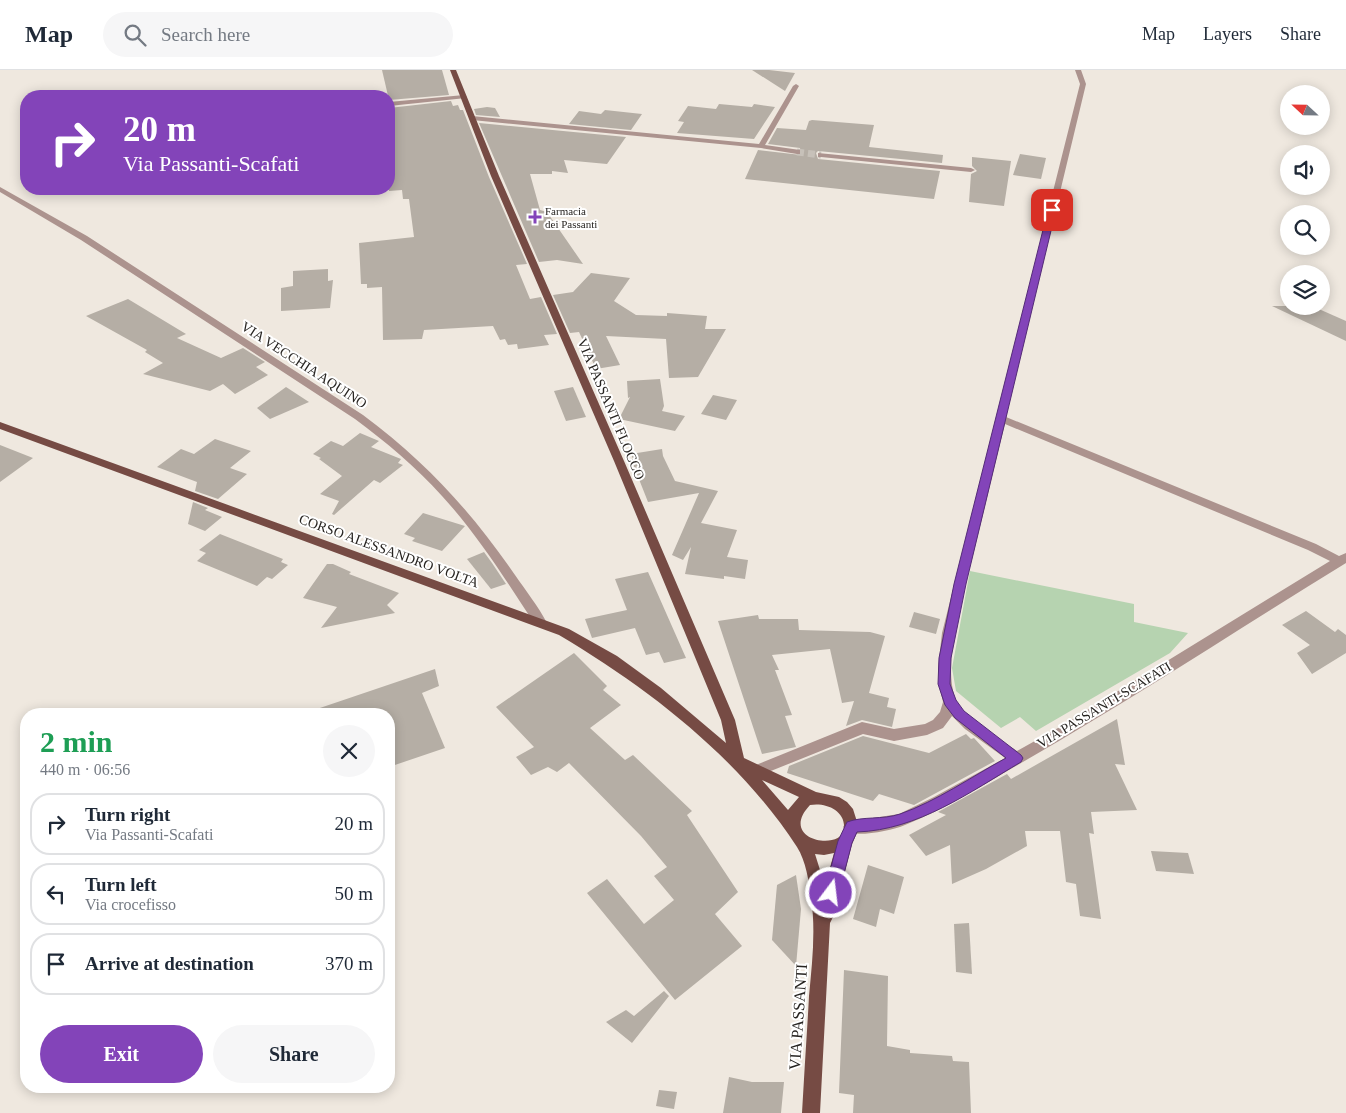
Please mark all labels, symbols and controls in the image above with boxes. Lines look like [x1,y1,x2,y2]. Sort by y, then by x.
search box [103,12,453,57]
text: Map [25,21,73,47]
icon: search [121,21,149,49]
text: Search here [161,24,250,45]
text: Map [1142,24,1175,44]
text: Layers [1203,24,1252,44]
text: Share [1280,24,1321,44]
north arrow [1280,85,1330,135]
map controls [1280,85,1330,315]
icon: right [40,110,105,175]
text: 20 m [123,110,196,149]
button: sound [1280,145,1330,195]
text: Via Passanti-Scafati [123,151,299,176]
pin [1031,189,1073,231]
icon: arrive [1038,196,1066,224]
place label: Farmacia dei Passanti [545,205,597,230]
button: search [1280,205,1330,255]
marker: Farmacia dei Passanti [529,211,541,223]
button: layers [1280,265,1330,315]
street label: VIA VECCHIA AQUINO [238,319,370,411]
street label: VIA PASSANTI FLOCCO [574,336,648,482]
street label: CORSO ALESSANDRO VOLTA [297,511,482,591]
street label: VIA PASSANTI-SCAFATI [1034,659,1174,751]
text: 2 min [40,725,113,758]
button: close [323,725,375,777]
text: 440 m · 06:56 [40,761,130,778]
text: Turn right [85,804,170,825]
icon: right [42,810,70,838]
text: 20 m [334,813,373,834]
text: Via Passanti-Scafati [85,826,213,843]
position arrow [804,866,856,918]
text: Turn left [85,874,157,895]
icon: left [42,880,70,908]
text: 50 m [334,883,373,904]
text: Via crocefisso [85,896,176,913]
icon: arrive [42,950,70,978]
text: Arrive at destination [85,953,254,974]
text: 370 m [325,953,373,974]
street label: VIA PASSANTI [786,963,810,1071]
button: Exit [40,1025,203,1083]
button: Share [213,1025,375,1083]

